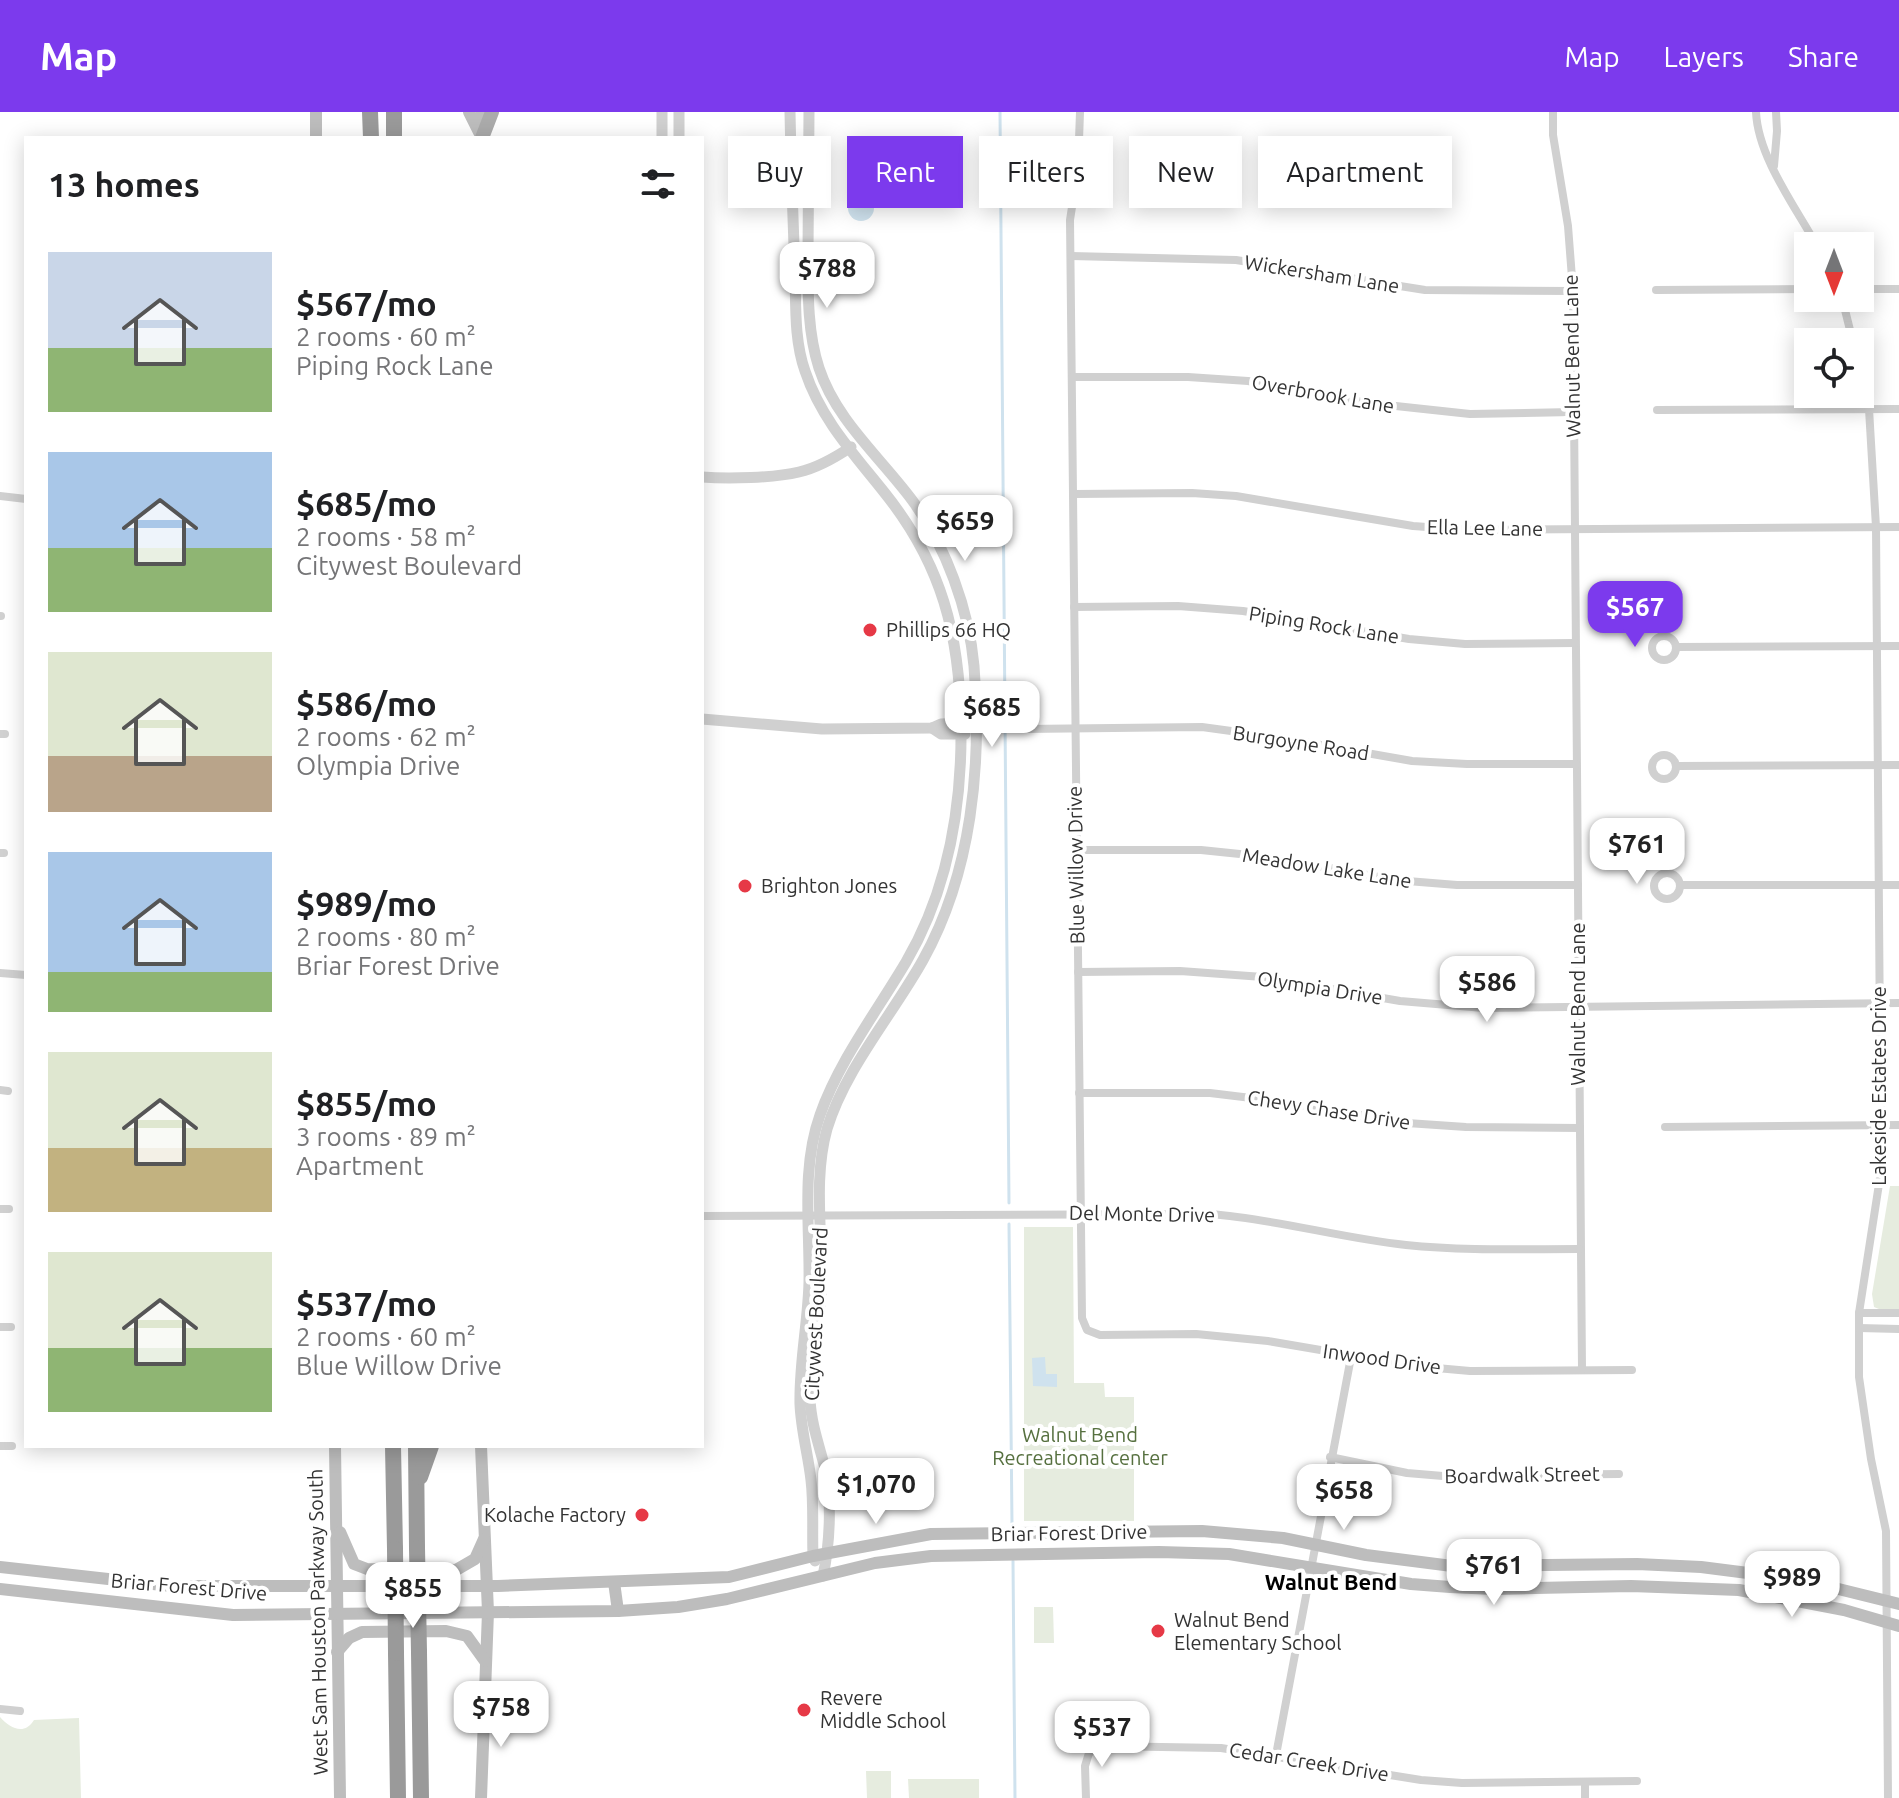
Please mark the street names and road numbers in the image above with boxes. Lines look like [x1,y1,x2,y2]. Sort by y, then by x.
street label: Wickersham Lane [1243,250,1401,297]
street label: Walnut Bend Lane [1559,274,1584,438]
street label: Overbrook Lane [1250,370,1396,417]
street label: Ella Lee Lane [1427,515,1543,540]
street label: Piping Rock Lane [1247,601,1401,648]
street label: Burgoyne Road [1231,720,1371,765]
street label: Blue Willow Drive [1063,786,1088,944]
street label: Meadow Lake Lane [1241,843,1413,892]
street label: Walnut Bend Lane [1566,922,1589,1086]
street label: Olympia Drive [1256,966,1384,1009]
street label: Lakeside Estates Drive [1867,986,1890,1186]
street label: Chevy Chase Drive [1246,1085,1412,1134]
street label: Del Monte Drive [1069,1201,1215,1226]
street label: Citywest Boulevard [799,1226,832,1401]
street label: Inwood Drive [1322,1339,1443,1378]
street label: Boardwalk Street [1444,1462,1600,1487]
street label: West Sam Houston Parkway South [303,1468,332,1776]
street label: Briar Forest Drive [990,1520,1148,1545]
street label: Briar Forest Drive [110,1568,268,1605]
street label: Cedar Creek Drive [1228,1738,1391,1785]

